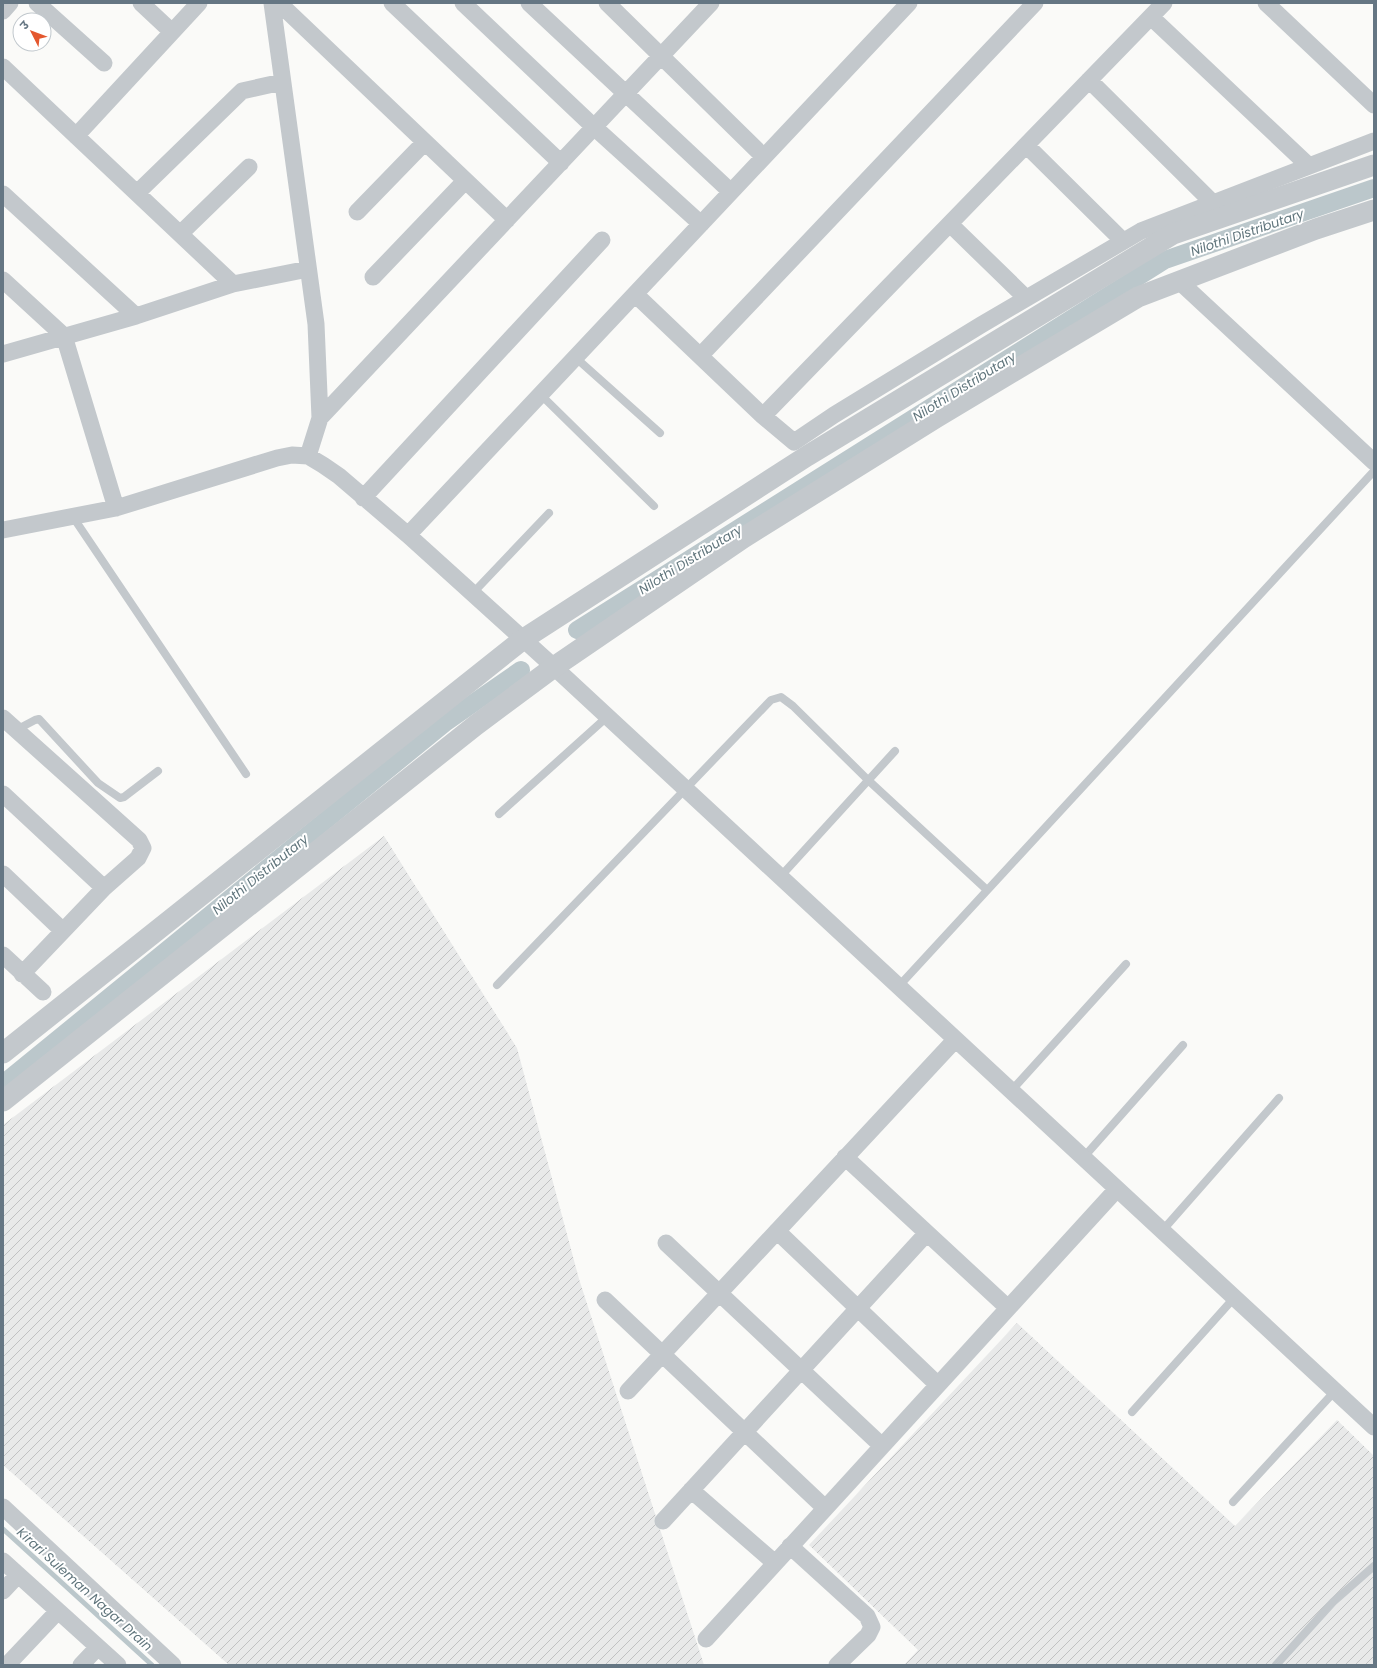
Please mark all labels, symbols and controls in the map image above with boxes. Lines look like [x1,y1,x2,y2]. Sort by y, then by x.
north arrow [12,12,52,52]
text: उ [16,17,33,34]
water label: Nilothi Distributary [1188,204,1307,261]
water label: Nilothi Distributary [909,347,1020,426]
water label: Nilothi Distributary [635,520,746,599]
water label: Nilothi Distributary [208,829,313,919]
water label: Kirari Suleman Nagar Drain [13,1523,157,1656]

